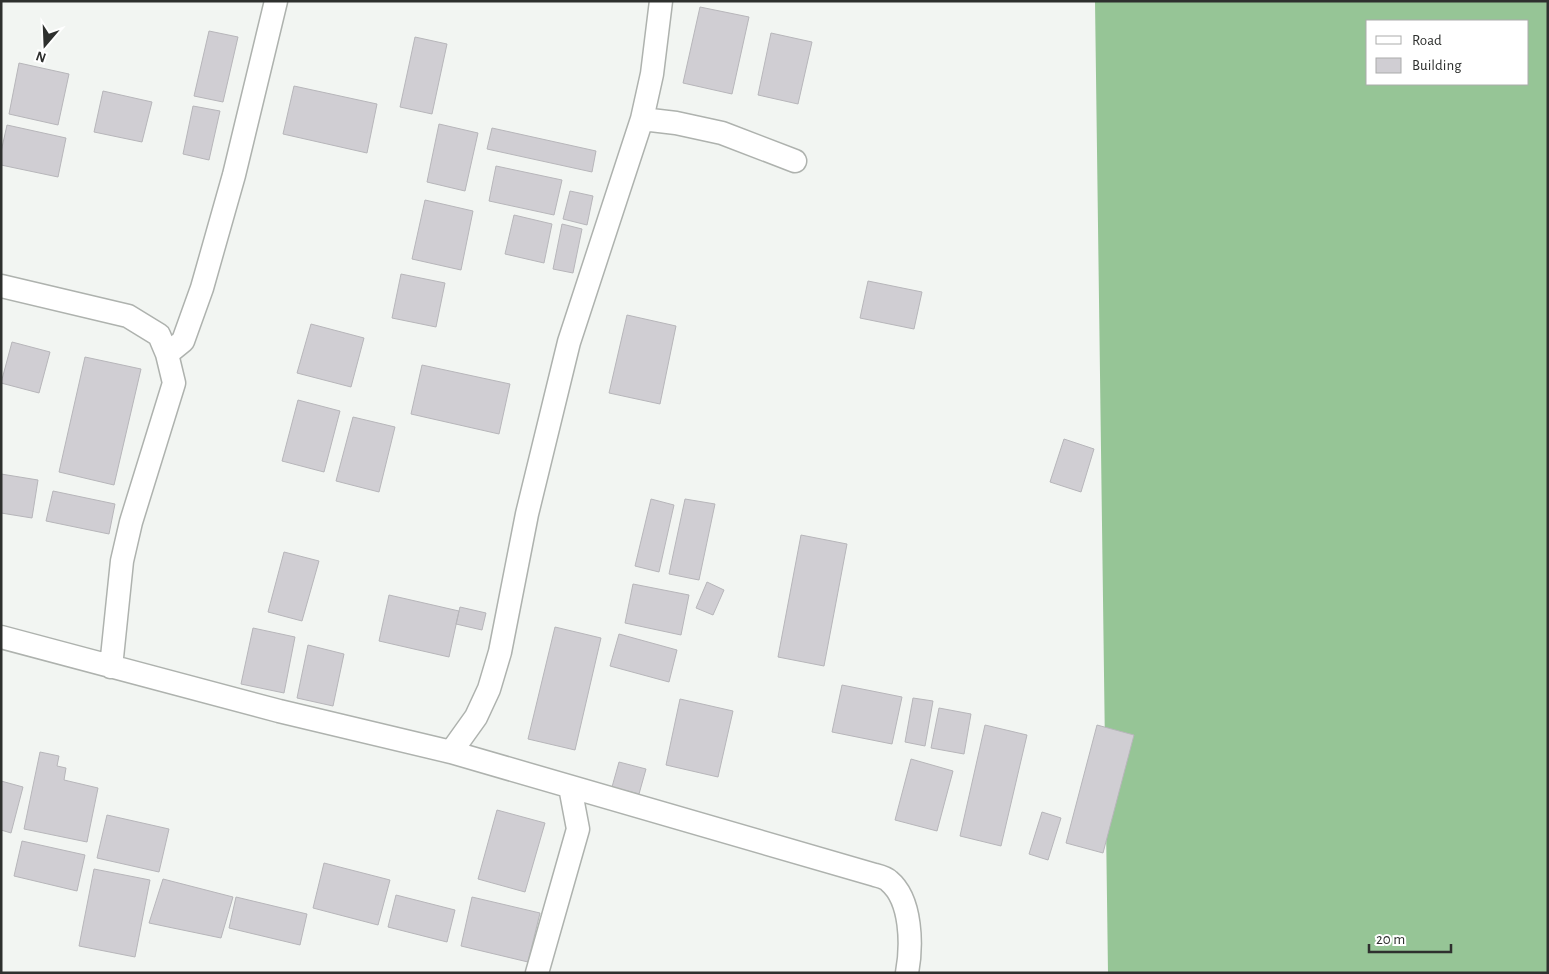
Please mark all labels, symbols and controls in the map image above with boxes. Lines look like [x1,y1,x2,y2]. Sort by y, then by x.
north arrow [20,20,70,70]
legend [1366,20,1529,85]
text: Road [1412,33,1442,48]
text: N [34,48,48,65]
text: Building [1412,58,1462,73]
scale bar [1369,922,1452,954]
text: 20 m [1376,932,1405,947]

